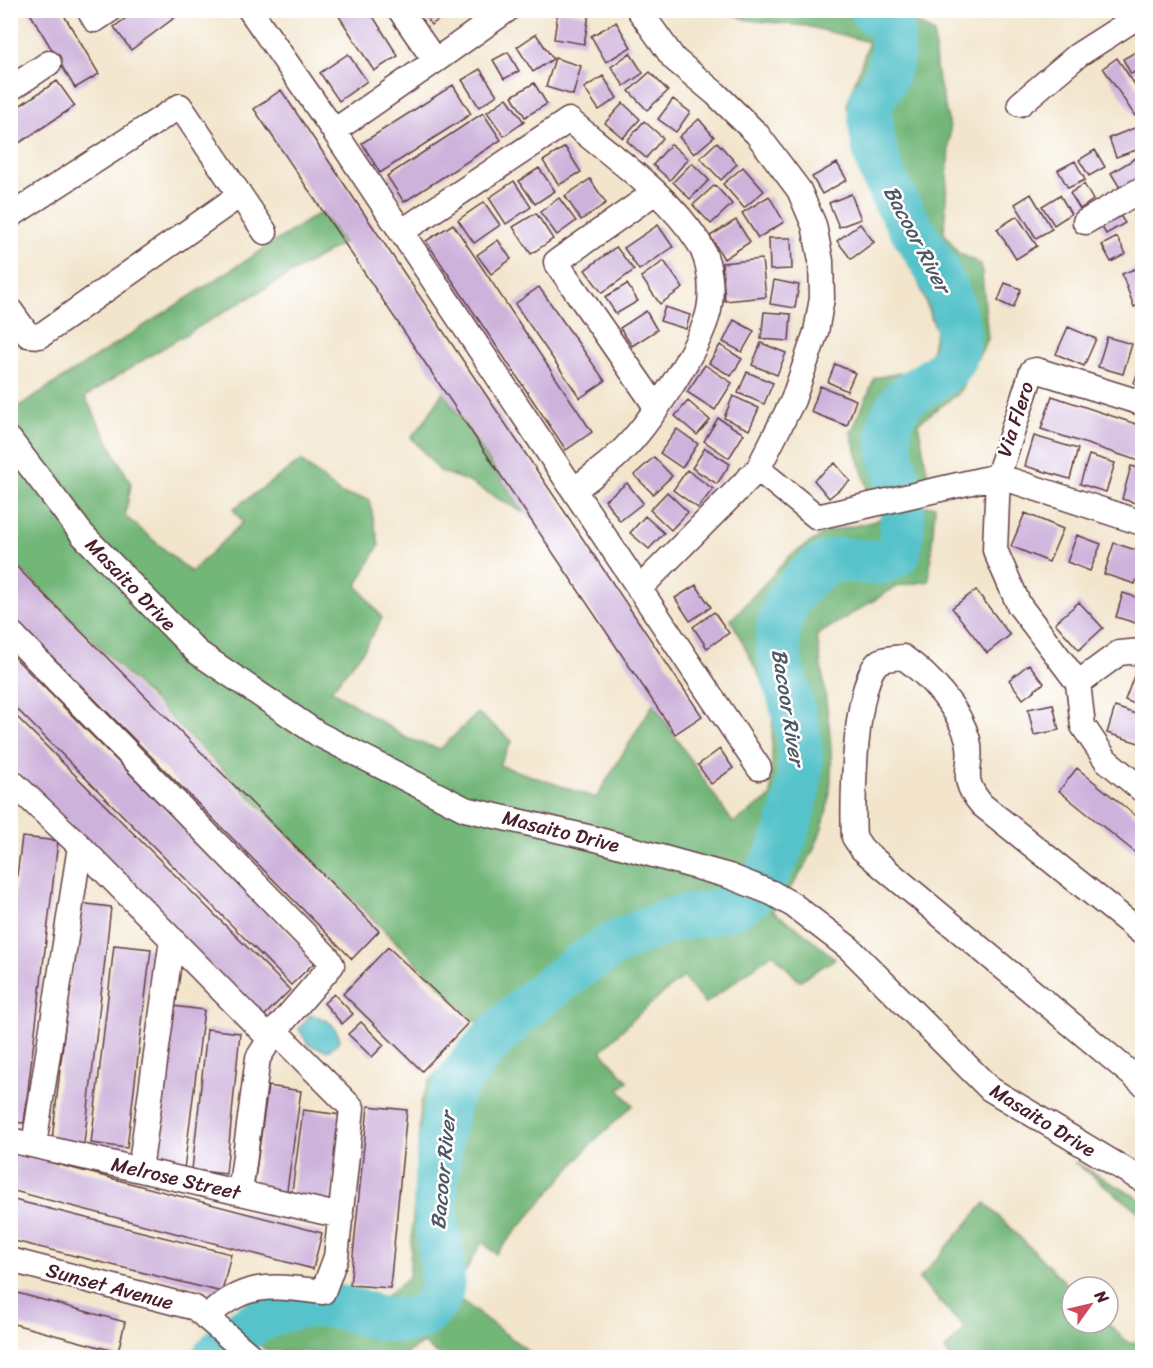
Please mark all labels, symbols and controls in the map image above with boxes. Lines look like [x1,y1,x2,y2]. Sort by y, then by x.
water label: Bacoor River [873,178,963,303]
street label: Via Flero [987,377,1044,461]
street label: Masaito Drive [76,529,185,640]
water label: Bacoor River [760,646,817,772]
street label: Masaito Drive [499,800,624,863]
street label: Masaito Drive [983,1074,1103,1167]
water label: Bacoor River [419,1107,467,1231]
street label: Melrose Street [108,1147,245,1211]
street label: Sunset Avenue [42,1253,177,1320]
north arrow [1060,1275,1120,1335]
text: N [1086,1283,1118,1310]

